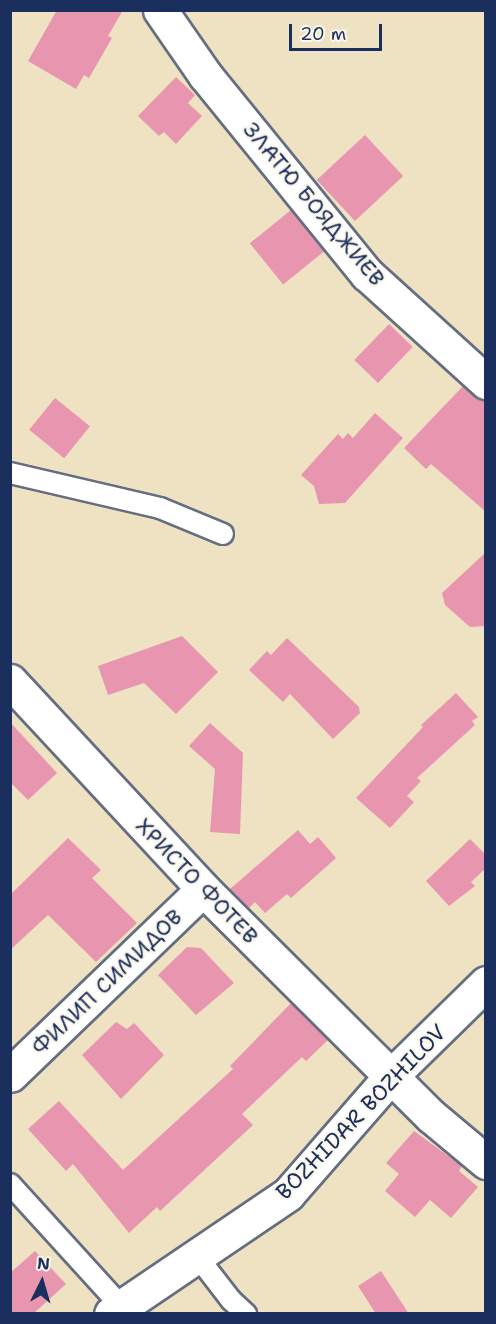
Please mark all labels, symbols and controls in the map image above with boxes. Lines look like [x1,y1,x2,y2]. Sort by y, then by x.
scale bar [292,12,385,50]
text: 20 m [300,22,346,46]
street label: ЗЛАТЮ БОЯДЖИЕВ [238,117,390,291]
street label: ХРИСТО ФОТЕВ [130,813,264,949]
street label: ФИЛИП СИМИДОВ [26,903,188,1061]
street label: BOZHIDAR BOZHILOV [271,1019,451,1205]
north arrow [12,1252,72,1312]
text: N [36,1253,51,1275]

